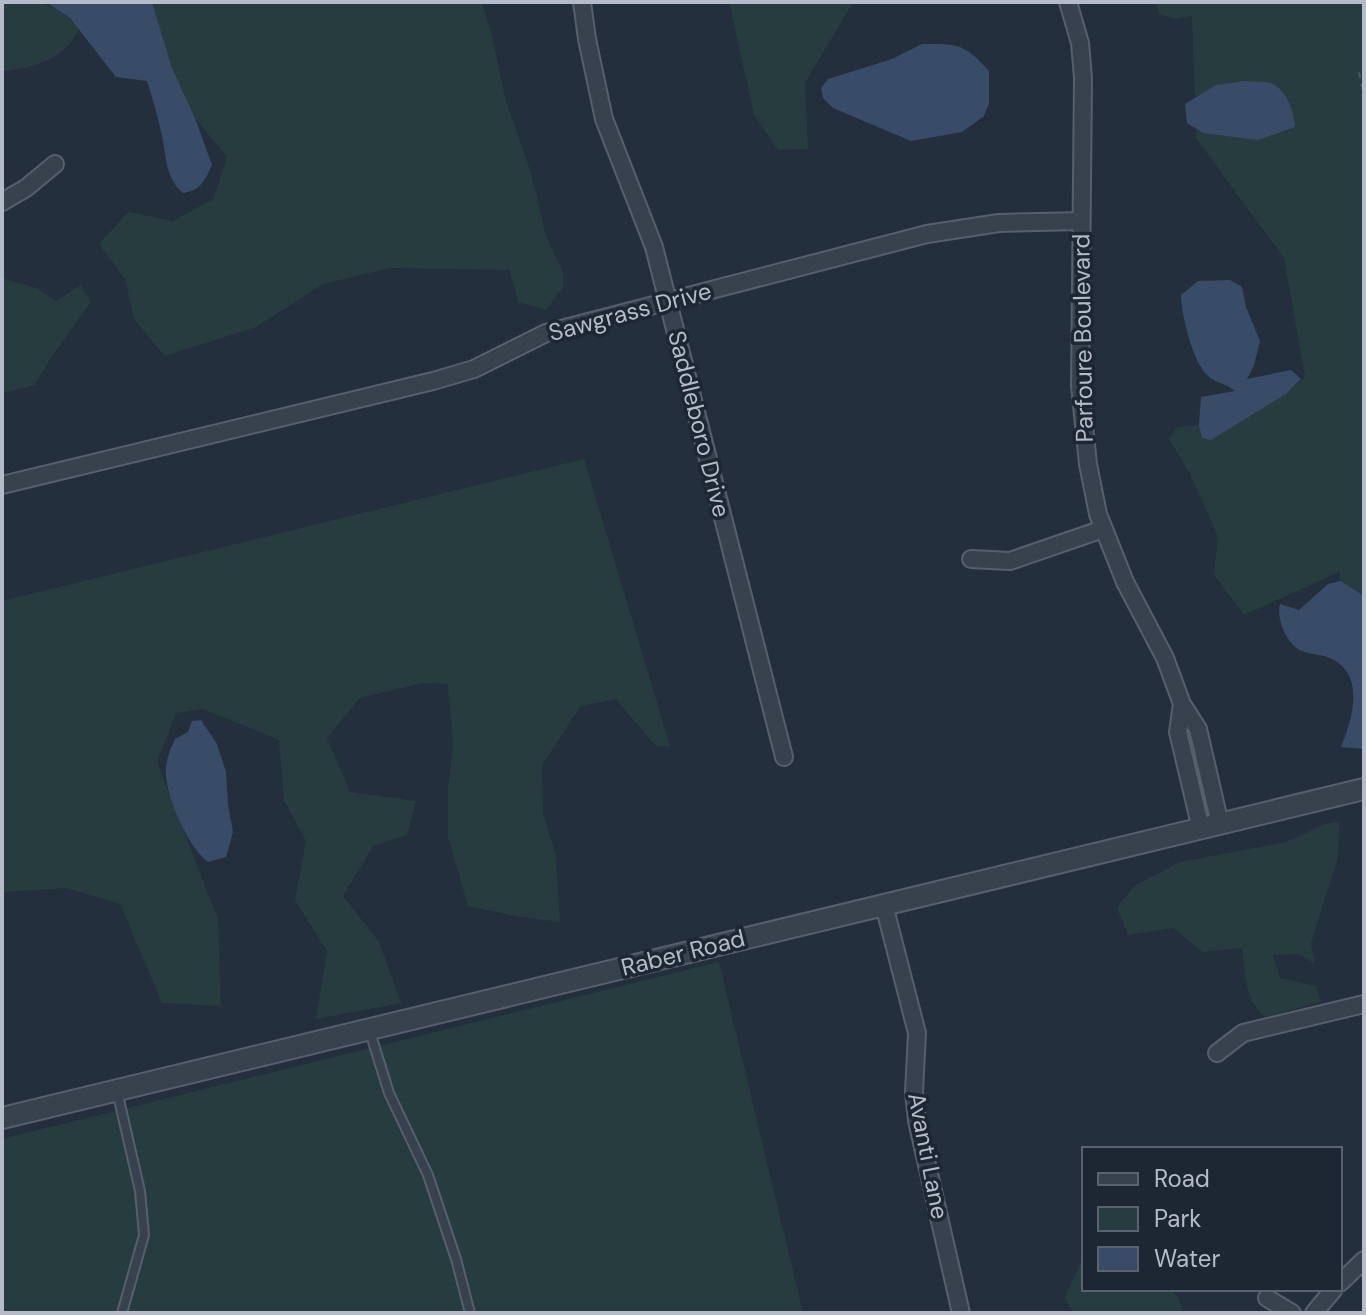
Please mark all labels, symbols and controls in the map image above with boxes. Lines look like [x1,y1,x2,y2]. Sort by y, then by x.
street label: Parfoure Boulevard [1065,233,1100,443]
street label: Sawgrass Drive [545,275,715,348]
street label: Saddleboro Drive [661,327,738,520]
street label: Raber Road [618,922,748,983]
street label: Avanti Lane [901,1090,956,1222]
legend [1082,1147,1342,1291]
text: Road [1154,1163,1210,1194]
text: Park [1154,1203,1201,1234]
text: Water [1154,1243,1220,1274]

